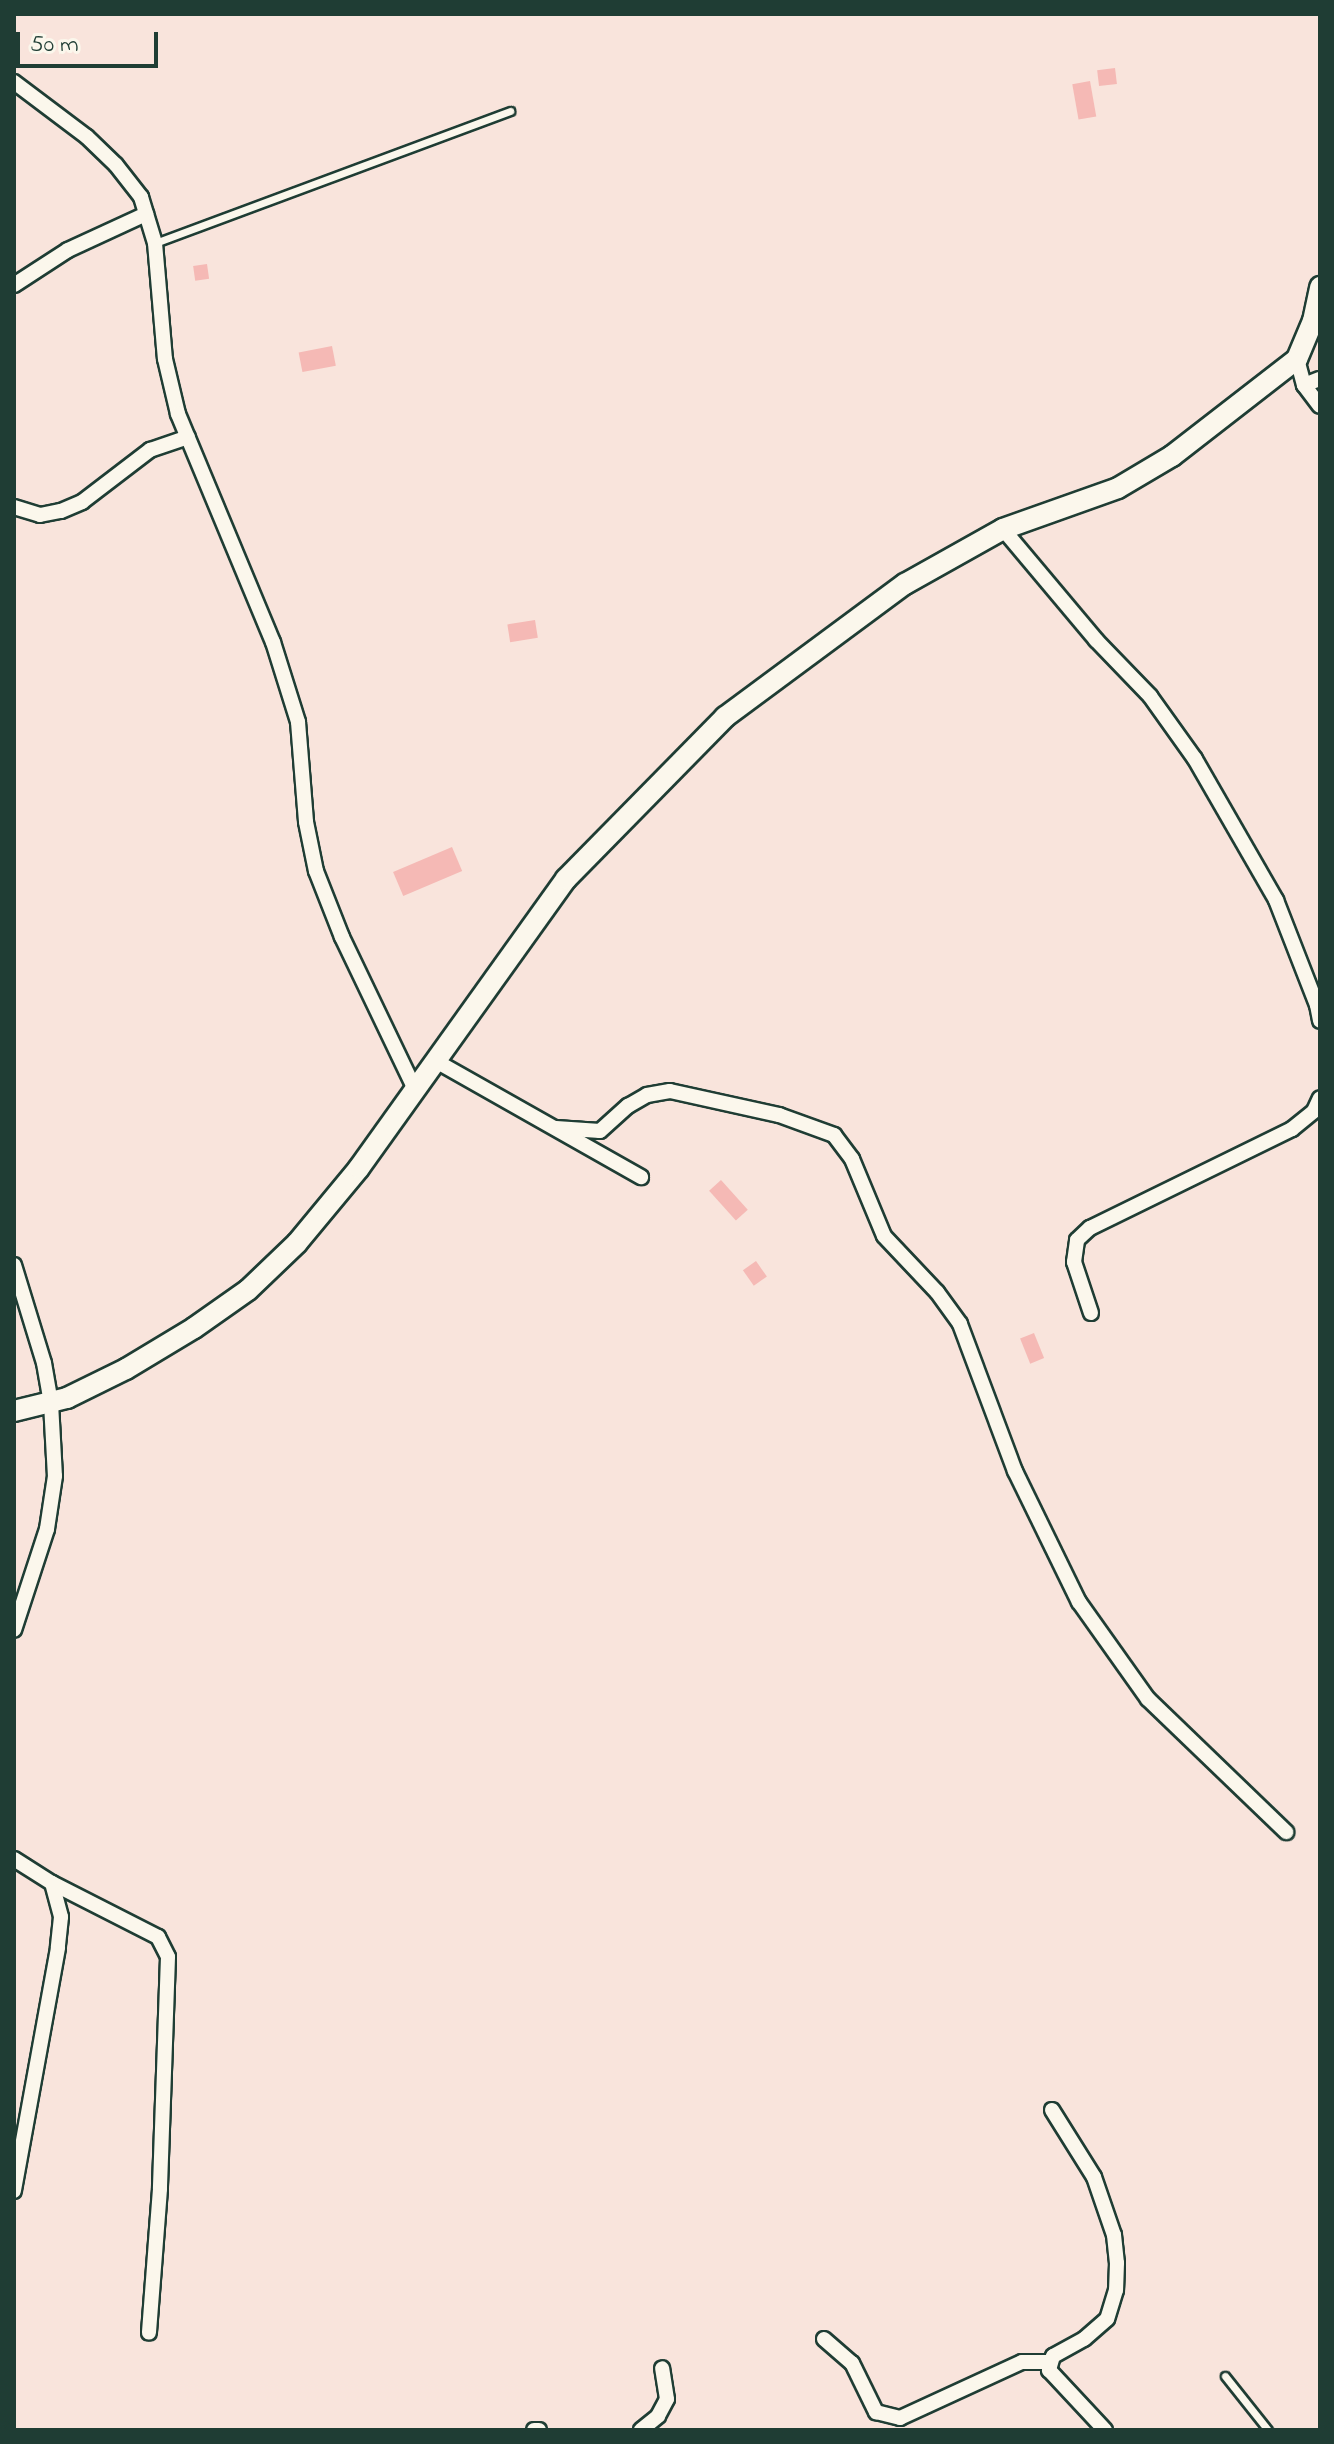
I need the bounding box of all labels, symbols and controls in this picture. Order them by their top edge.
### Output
scale bar [20,16,162,66]
text: 50 m [30,28,79,63]

